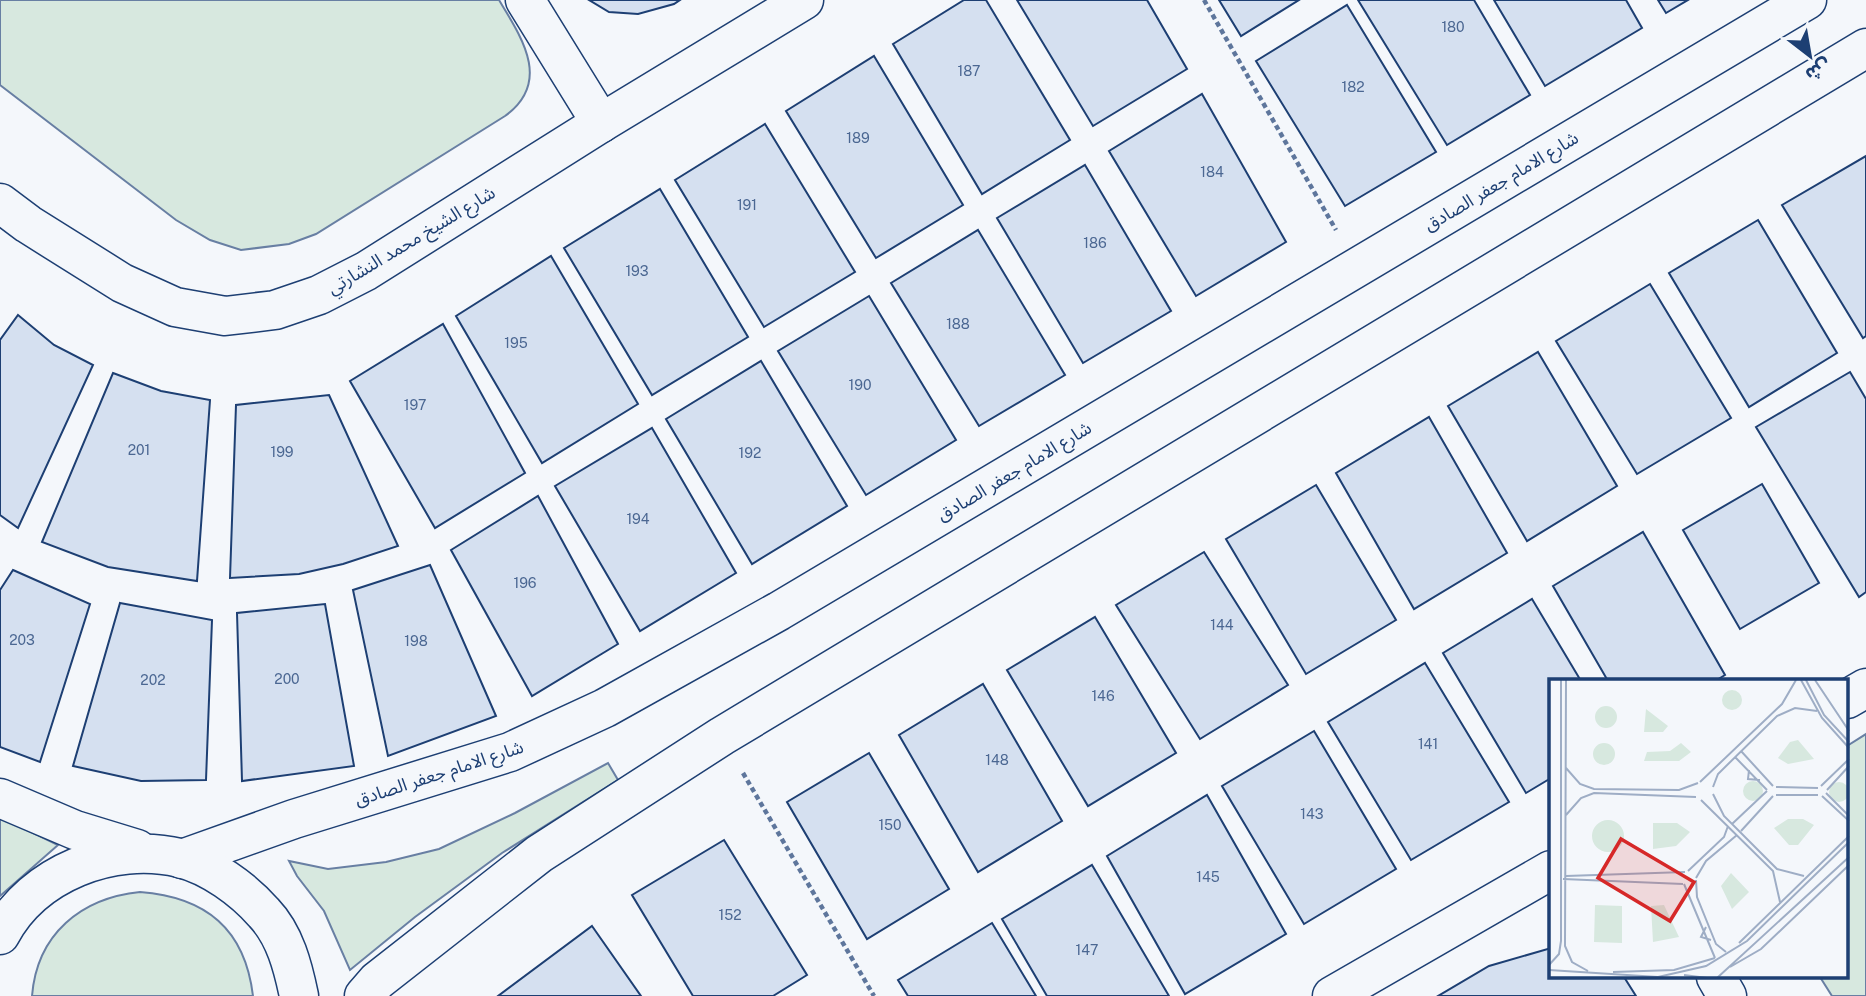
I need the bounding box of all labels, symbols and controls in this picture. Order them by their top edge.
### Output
house number: 180 [1441,19,1465,35]
north arrow [1775,21,1845,91]
text: ش [1802,54,1836,87]
house number: 187 [958,63,980,79]
house number: 182 [1341,79,1365,95]
street label: شارع الامام جعفر الصادق [1420,127,1584,239]
house number: 189 [846,130,870,146]
house number: 184 [1200,164,1224,180]
street label: شارع الشيخ محمد النشارتي [323,182,501,302]
house number: 191 [737,197,757,213]
house number: 186 [1083,235,1107,251]
house number: 193 [625,263,649,279]
house number: 188 [946,316,970,332]
house number: 195 [504,335,528,351]
house number: 190 [849,377,871,393]
house number: 197 [404,397,426,413]
street label: شارع الامام جعفر الصادق [933,417,1097,529]
house number: 201 [128,442,150,458]
house number: 199 [270,444,294,460]
house number: 192 [739,445,761,461]
house number: 194 [626,511,650,527]
house number: 196 [513,575,537,591]
house number: 144 [1210,617,1234,633]
house number: 203 [9,632,35,648]
house number: 198 [404,633,428,649]
house number: 200 [274,671,300,687]
house number: 202 [140,672,166,688]
inset map [1549,679,1848,978]
house number: 146 [1091,688,1115,704]
street label: شارع الامام جعفر الصادق [352,736,527,814]
house number: 141 [1418,736,1438,752]
house number: 148 [985,752,1009,768]
house number: 143 [1300,806,1324,822]
house number: 150 [878,817,902,833]
house number: 145 [1196,869,1220,885]
house number: 152 [718,907,742,923]
house number: 147 [1076,942,1098,958]

